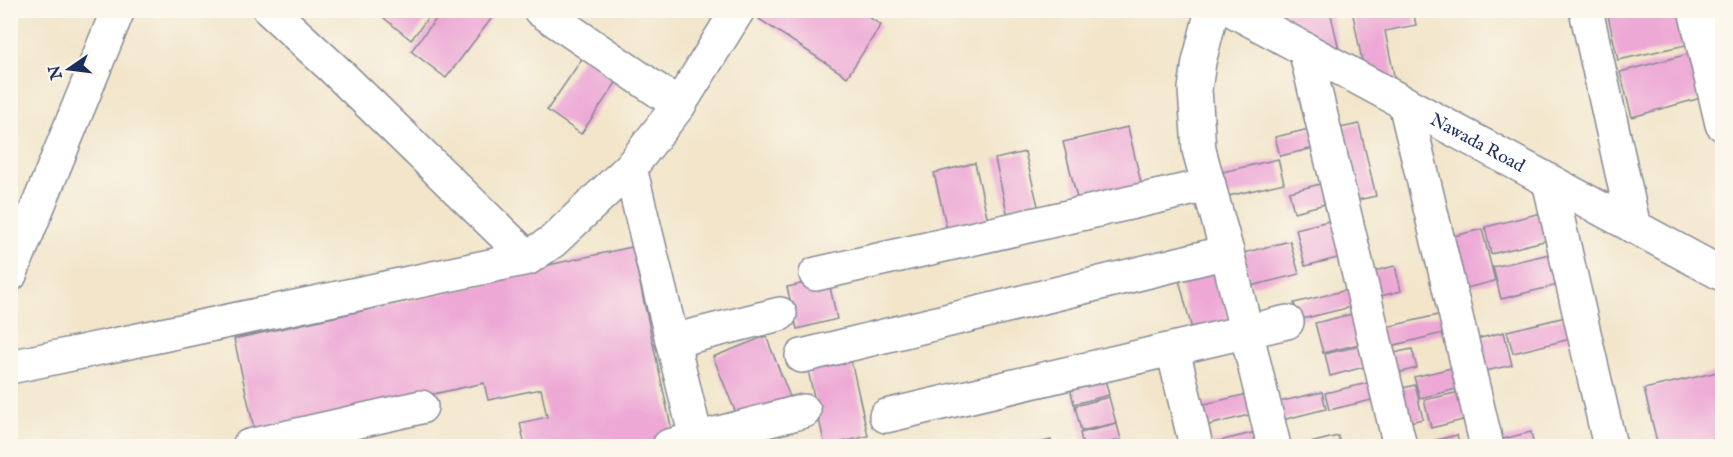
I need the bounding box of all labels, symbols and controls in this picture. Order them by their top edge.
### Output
north arrow [39,39,99,99]
text: N [45,63,68,82]
street label: Nawada Road [1426,109,1529,179]

